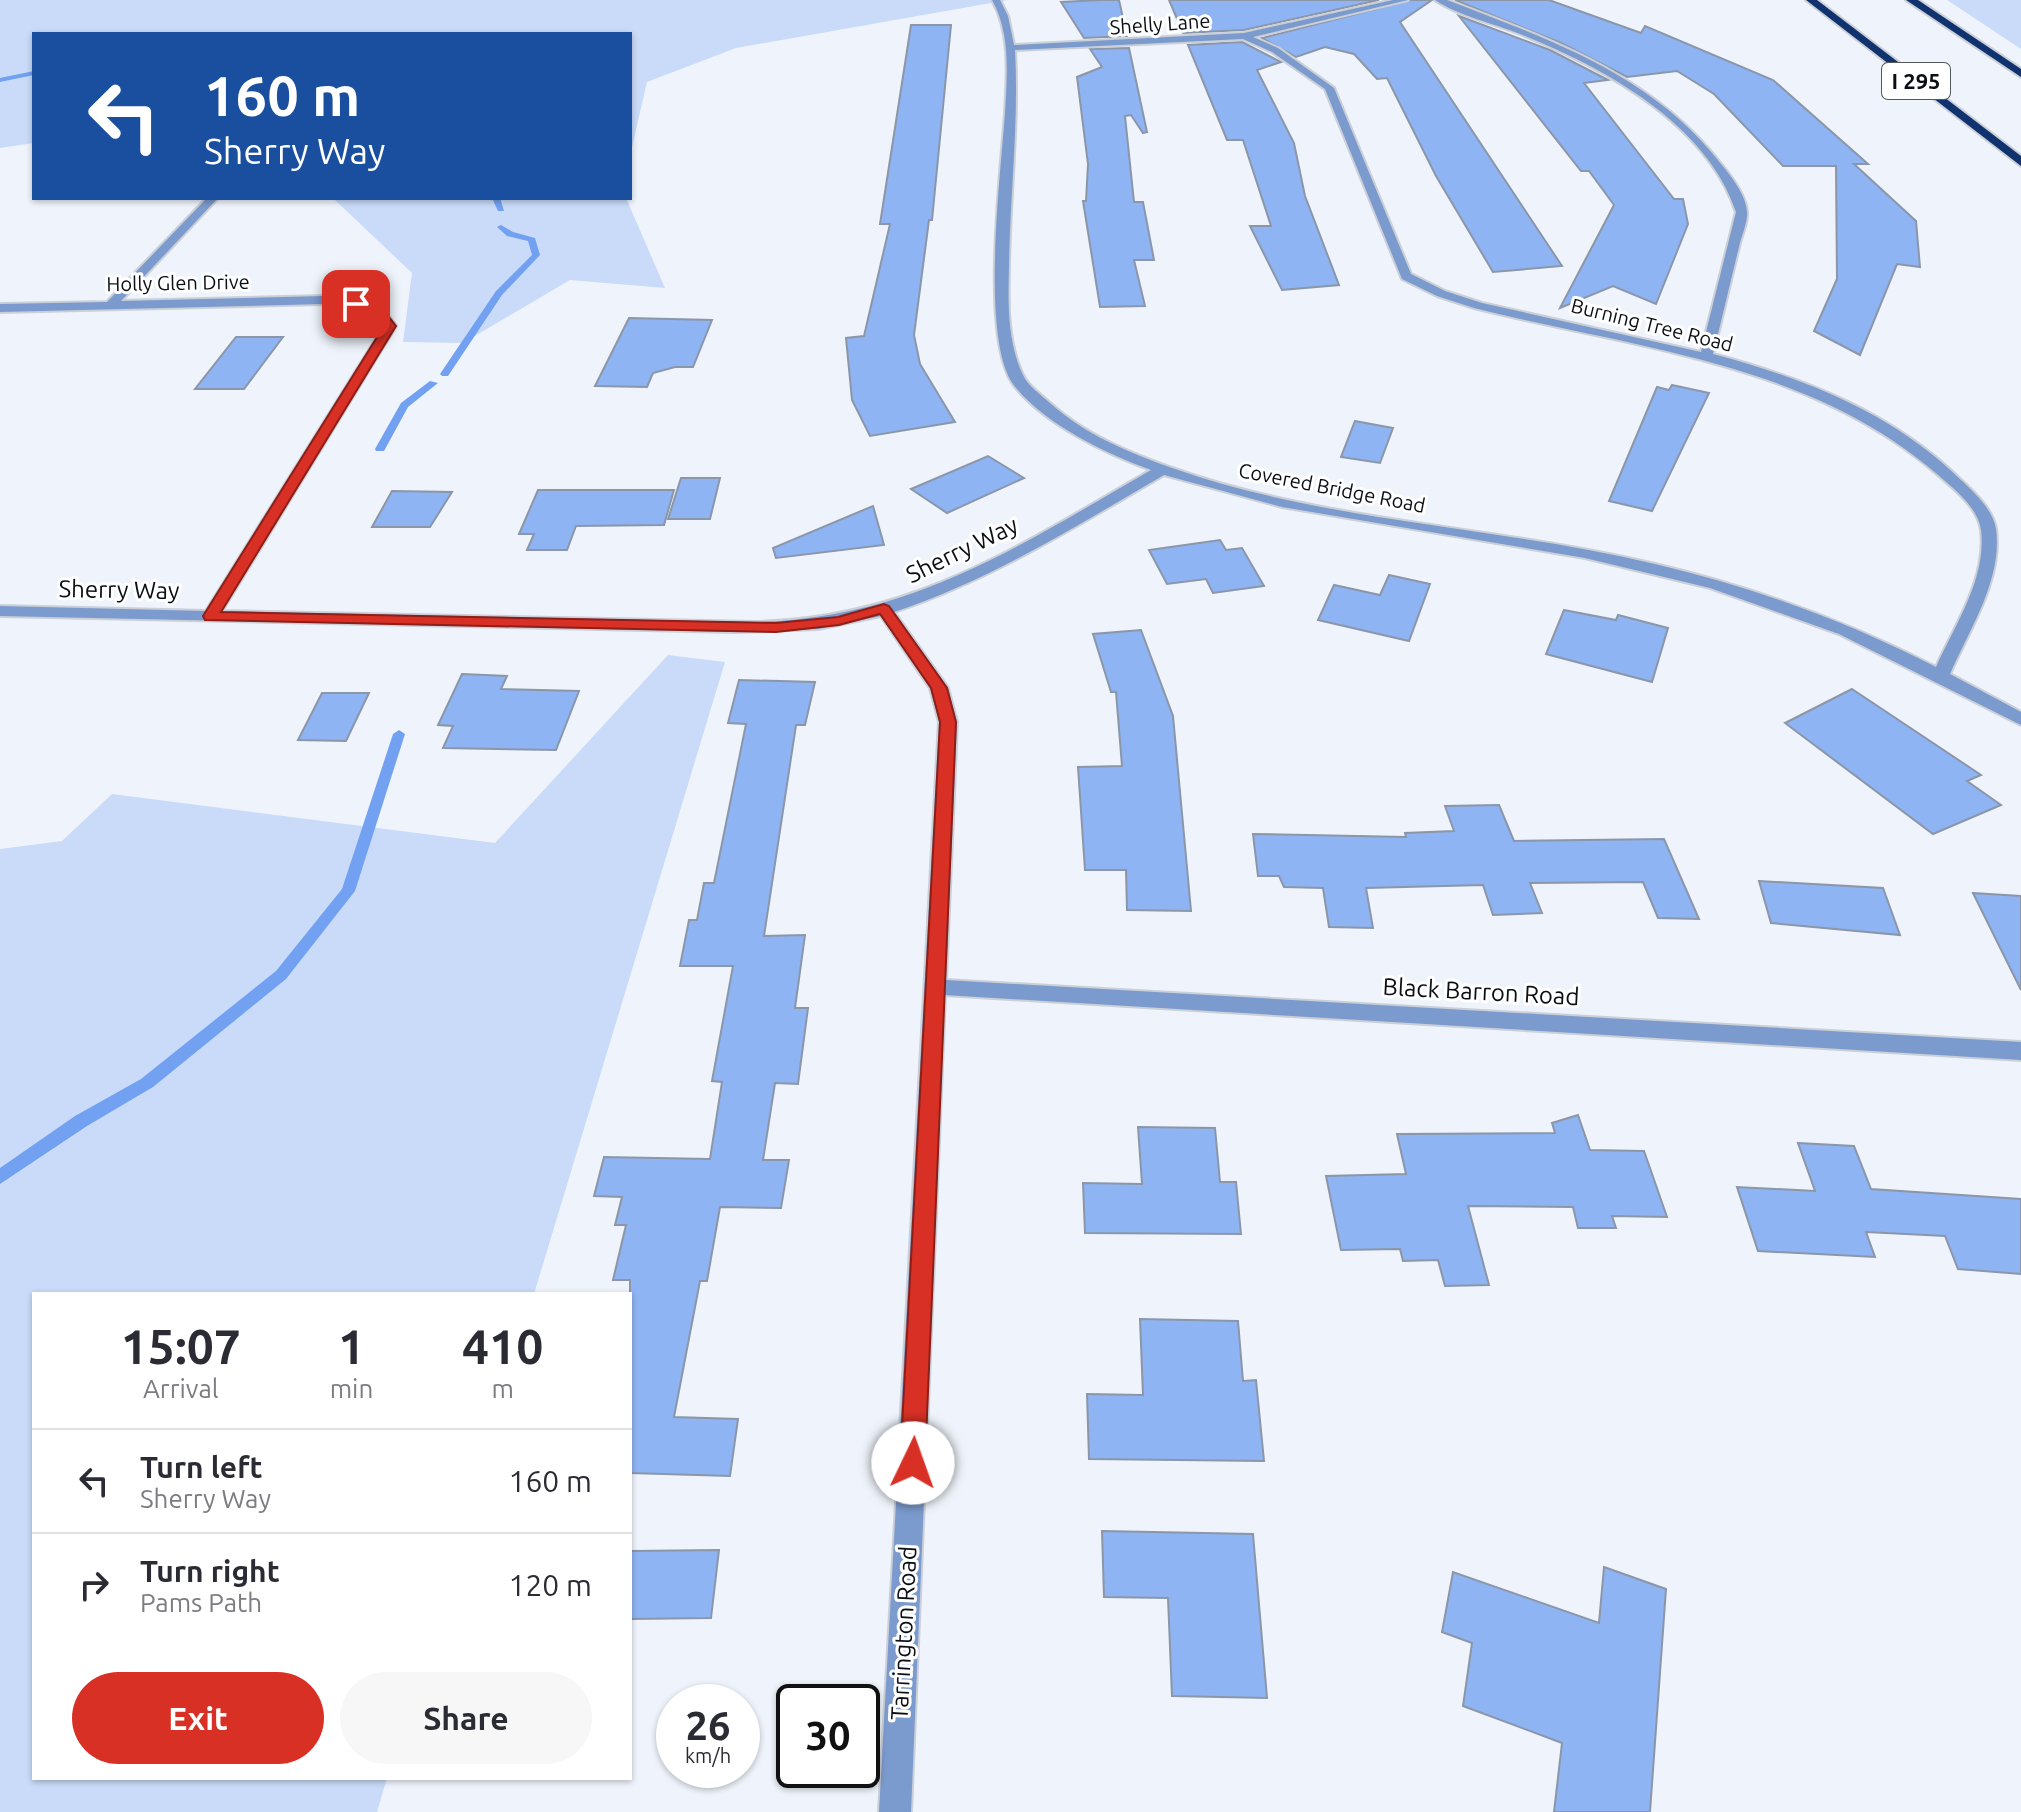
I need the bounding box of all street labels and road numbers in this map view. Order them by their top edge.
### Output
street label: Shelly Lane [1109,9,1211,38]
road number: I 295 [1882,63,1950,99]
street label: Holly Glen Drive [106,270,250,295]
street label: Burning Tree Road [1569,293,1736,356]
street label: Covered Bridge Road [1237,458,1427,517]
street label: Sherry Way [902,511,1022,588]
street label: Sherry Way [58,575,180,604]
street label: Black Barron Road [1382,973,1580,1010]
street label: Tarrington Road [885,1545,922,1721]

